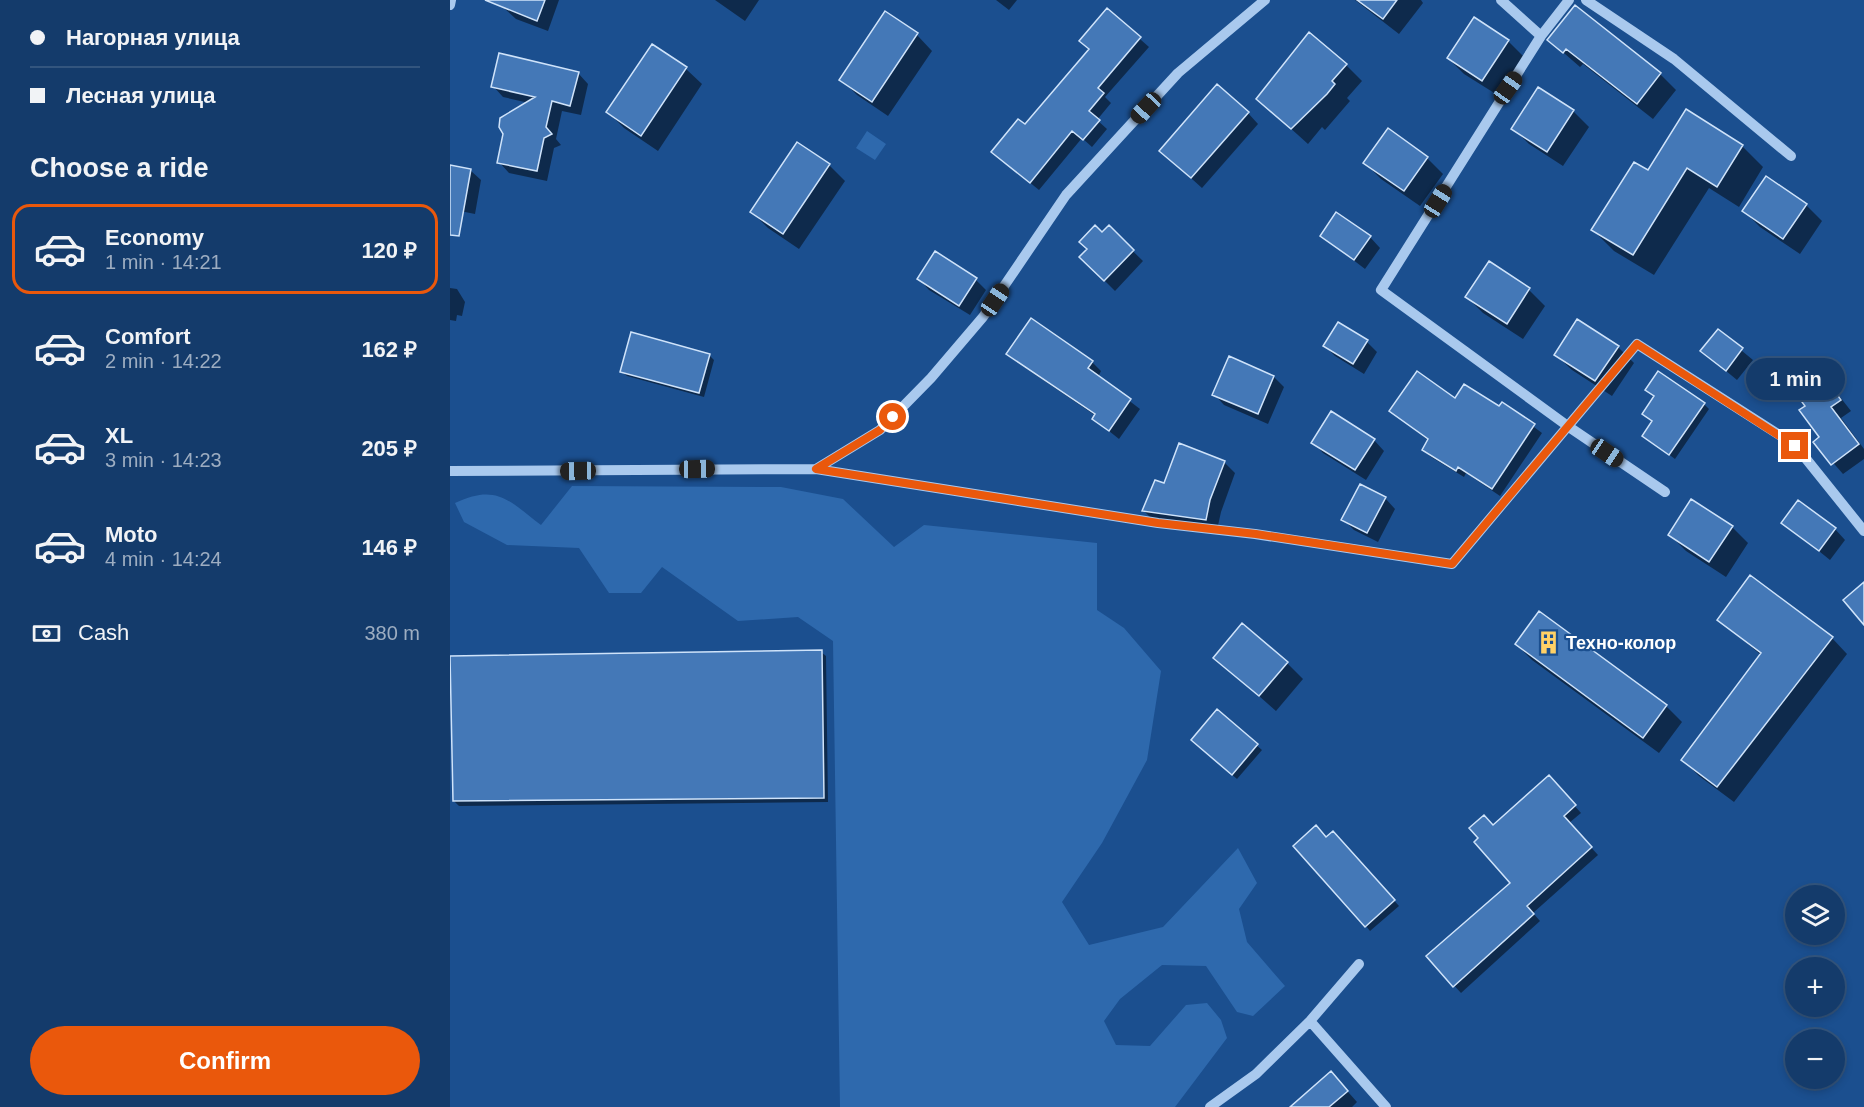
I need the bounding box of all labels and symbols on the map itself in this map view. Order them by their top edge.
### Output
car [1490,68,1526,108]
car [1127,89,1165,127]
car [1421,181,1455,221]
car [977,280,1013,320]
callout: 1 min [1746,359,1844,401]
route start [879,403,906,430]
route end [1781,432,1808,459]
car [1587,435,1627,471]
car [679,460,715,478]
car [560,462,596,480]
building icon: Техно-колор [1535,630,1561,656]
place label: Техно-колор [1566,633,1676,653]

